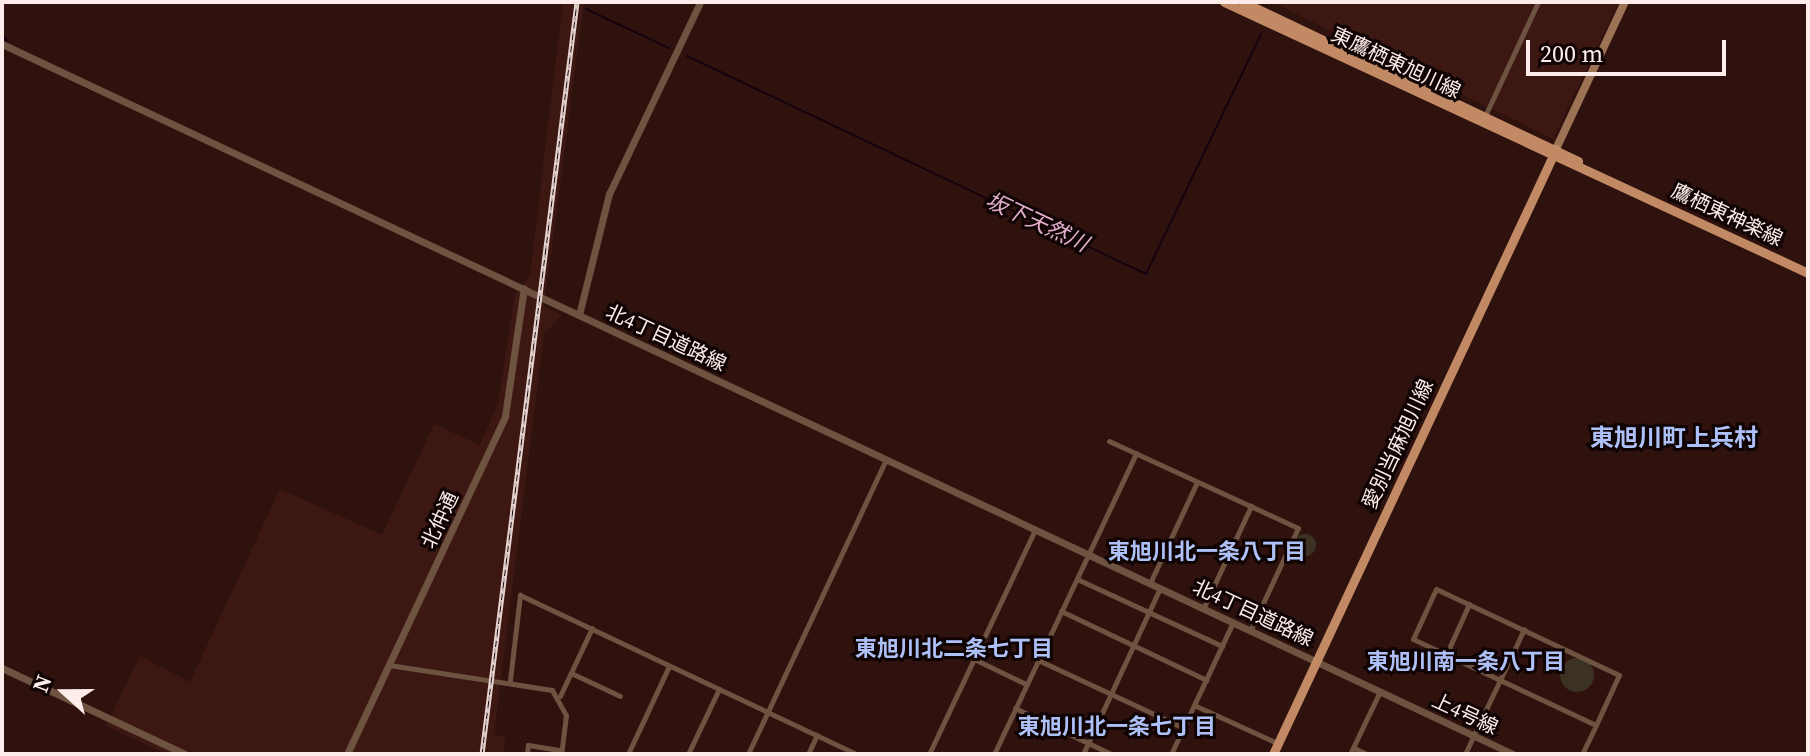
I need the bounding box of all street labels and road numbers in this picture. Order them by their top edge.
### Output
street label: 東鷹栖東旭川線 [1327,23,1465,103]
street label: 鷹栖東神楽線 [1668,179,1786,251]
street label: 北4丁目道路線 [602,300,730,376]
street label: 愛別当麻旭川線 [1358,375,1438,513]
street label: 北仲通 [416,488,464,552]
street label: 北4丁目道路線 [1189,575,1317,651]
street label: 上4号線 [1428,688,1502,740]

